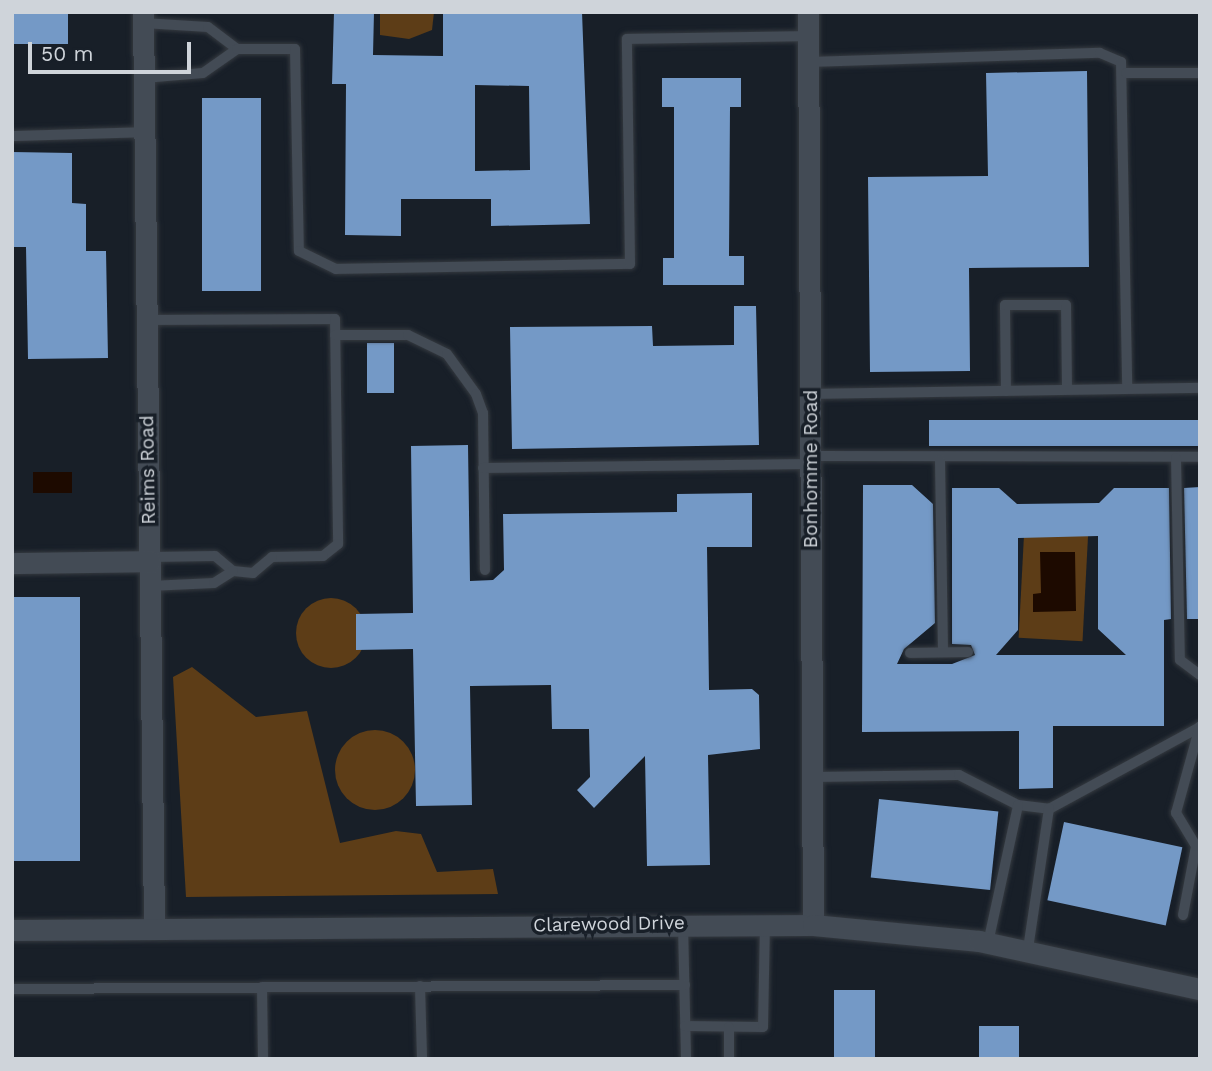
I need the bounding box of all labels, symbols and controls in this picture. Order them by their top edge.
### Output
scale bar [32,28,194,72]
text: 50 m [41,41,93,66]
street label: Bonhomme Road [800,390,822,548]
street label: Reims Road [136,415,160,525]
street label: Clarewood Drive [533,911,685,937]

